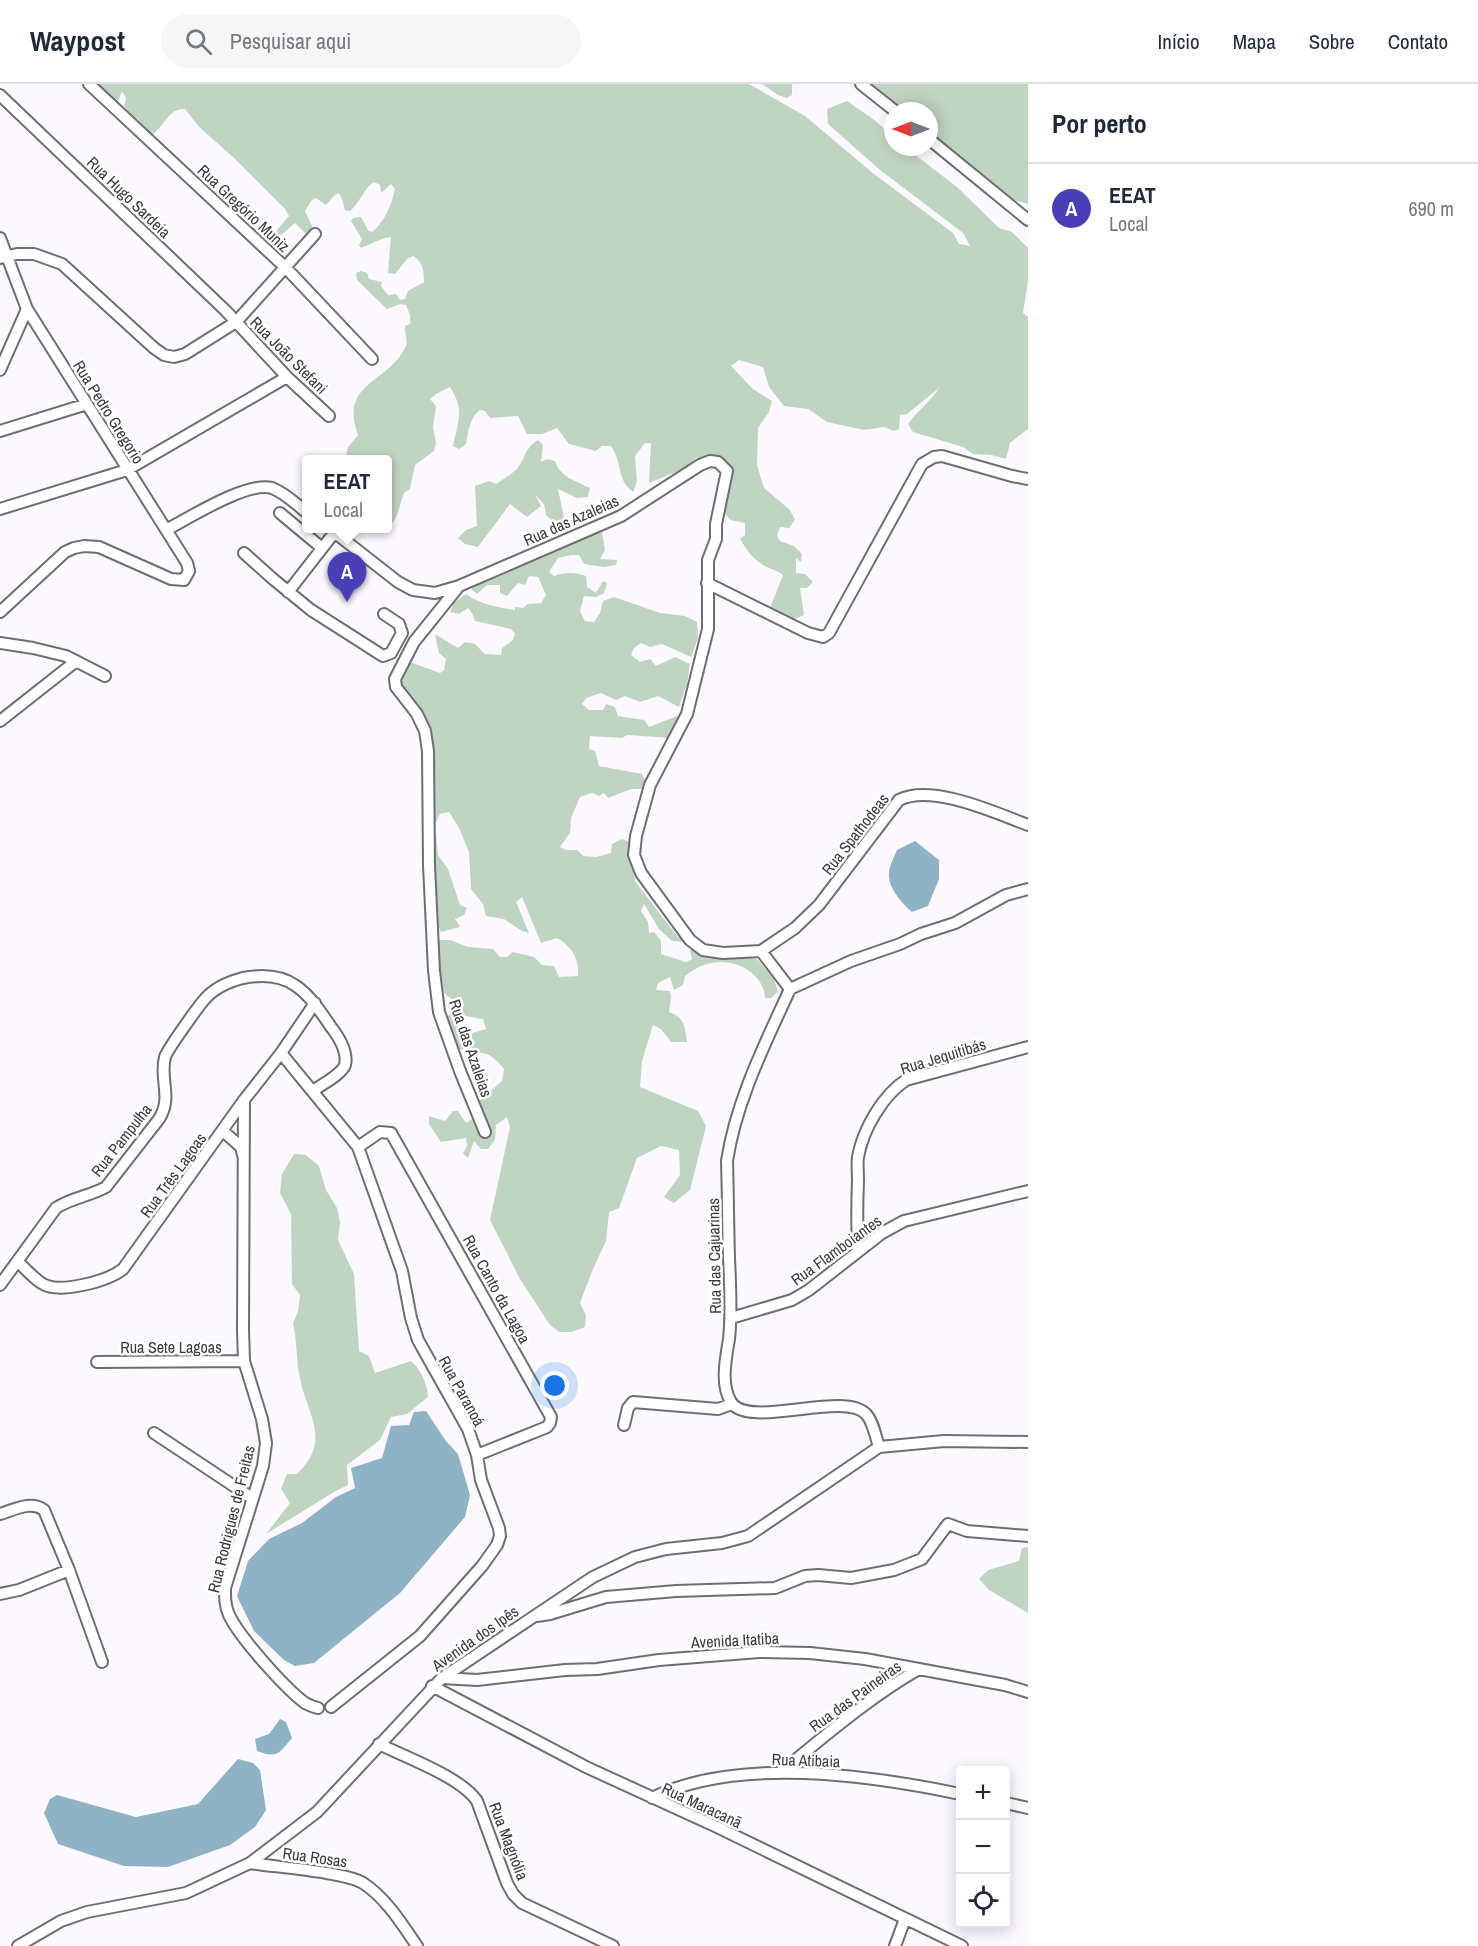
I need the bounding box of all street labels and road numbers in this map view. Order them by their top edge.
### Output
street label: Rua Hugo Sardeia [82,151,176,243]
street label: Rua Gregório Muniz [193,159,295,257]
street label: Rua João Stefani [245,311,333,399]
street label: Rua Pedro Gregorio [68,356,150,468]
street label: Rua das Azaleias [520,489,622,551]
street label: Rua Spathodeas [816,789,894,879]
street label: Rua das Azaleias [444,996,498,1100]
street label: Rua Jequitibás [898,1033,988,1079]
street label: Rua Pampulha [86,1098,157,1181]
street label: Rua Três Lagoas [135,1128,211,1222]
street label: Rua das Cajuarinas [702,1198,726,1314]
street label: Rua Flamboiantes [786,1210,886,1290]
street label: Rua Canto da Lagoa [458,1231,536,1348]
street label: Rua Sete Lagoas [120,1336,222,1358]
street label: Rua Paranoá [434,1352,491,1431]
street label: Rua Rodrigues de Freitas [202,1443,260,1595]
street label: Avenida dos Ipês [426,1600,523,1677]
street label: Avenida Itatiba [689,1627,780,1653]
street label: Rua das Paineiras [805,1655,905,1737]
street label: Rua Atibaia [771,1748,841,1772]
street label: Rua Maracanã [658,1777,746,1833]
street label: Rua Magnólia [484,1799,534,1884]
street label: Rua Rosas [281,1842,349,1872]

